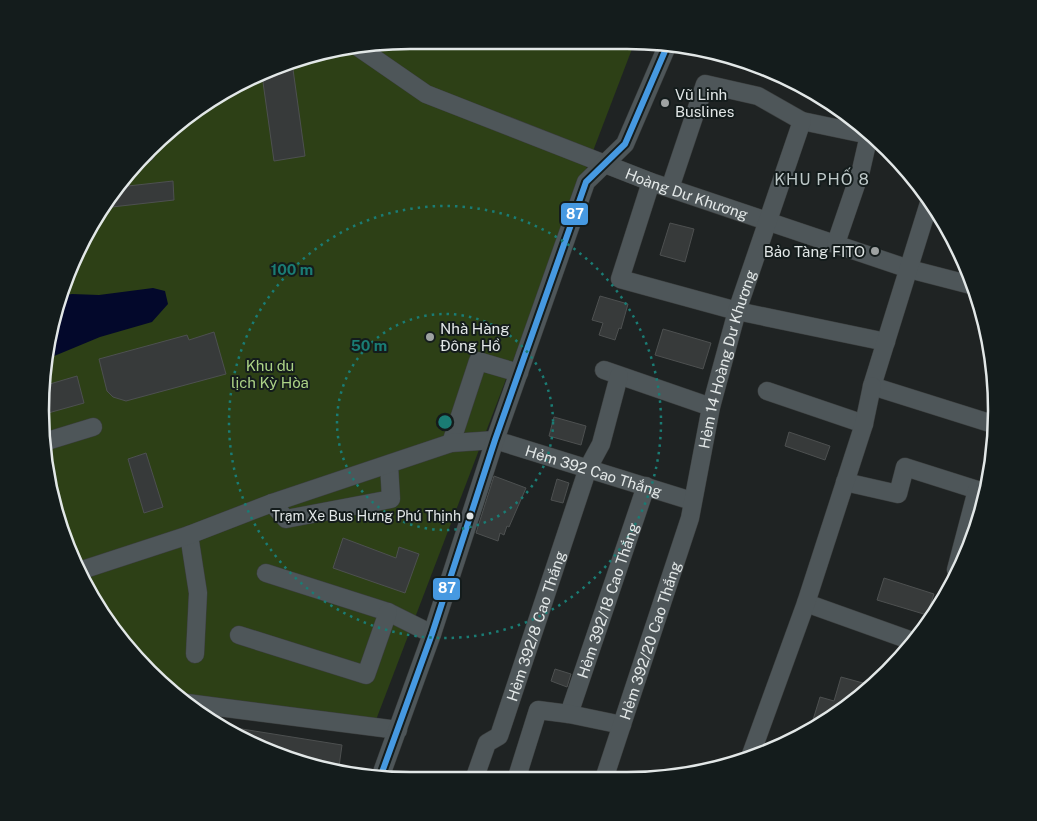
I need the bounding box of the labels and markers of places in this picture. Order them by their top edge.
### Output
place label: Vũ Linh Buslines [675,86,734,120]
marker: Vũ Linh Buslines [659,97,671,109]
place label: Bảo Tàng FITO [764,243,865,260]
marker: Bảo Tàng FITO [869,245,881,257]
place label: Nhà Hàng Đông Hồ [440,320,510,354]
marker: Nhà Hàng Đông Hồ [424,331,436,343]
centre of rings [436,413,454,431]
place label: Trạm Xe Bus Hưng Phú Thịnh [272,508,461,524]
marker: Trạm Xe Bus Hưng Phú Thịnh [465,511,475,521]

